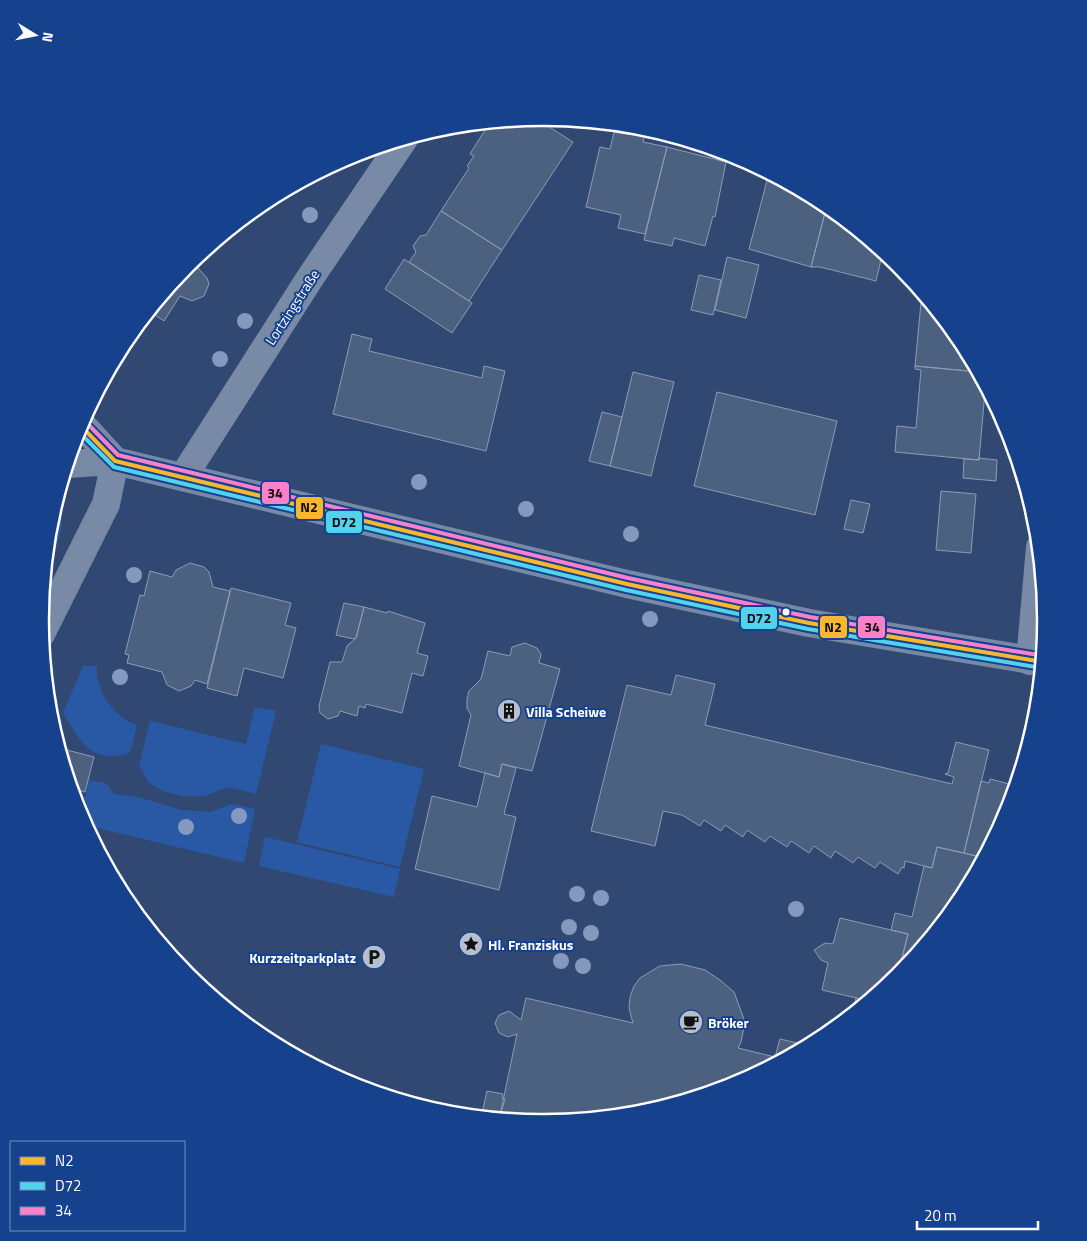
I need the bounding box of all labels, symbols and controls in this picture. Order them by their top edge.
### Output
north arrow [10,10,60,60]
text: N [37,31,59,44]
street label: Lortzingstraße [260,265,324,349]
line badge: 34 [261,481,290,505]
text: 34 [267,482,283,503]
line badge: N2 [295,496,324,520]
text: N2 [300,496,318,517]
line badge: D72 [325,510,363,534]
text: D72 [332,511,356,532]
line badge: D72 [740,606,778,630]
text: D72 [747,607,771,628]
unlabelled marker [781,607,791,617]
line badge: N2 [819,615,848,639]
line badge: 34 [857,615,886,639]
text: N2 [824,616,842,637]
text: 34 [864,616,880,637]
building icon: Villa Scheiwe [496,698,522,724]
place label: Villa Scheiwe [526,701,606,722]
place icon: Hl. Franziskus [458,931,484,957]
place label: Hl. Franziskus [488,934,574,955]
parking icon: Kurzzeitparkplatz [361,944,387,970]
place label: Kurzzeitparkplatz [249,947,356,968]
cafe icon: Bröker [678,1009,704,1035]
place label: Bröker [708,1012,749,1033]
legend [10,1141,185,1231]
text: N2 [55,1149,74,1172]
text: D72 [55,1174,81,1197]
scale bar [917,1198,1038,1230]
text: 34 [55,1199,72,1222]
text: 20 m [924,1204,957,1227]

